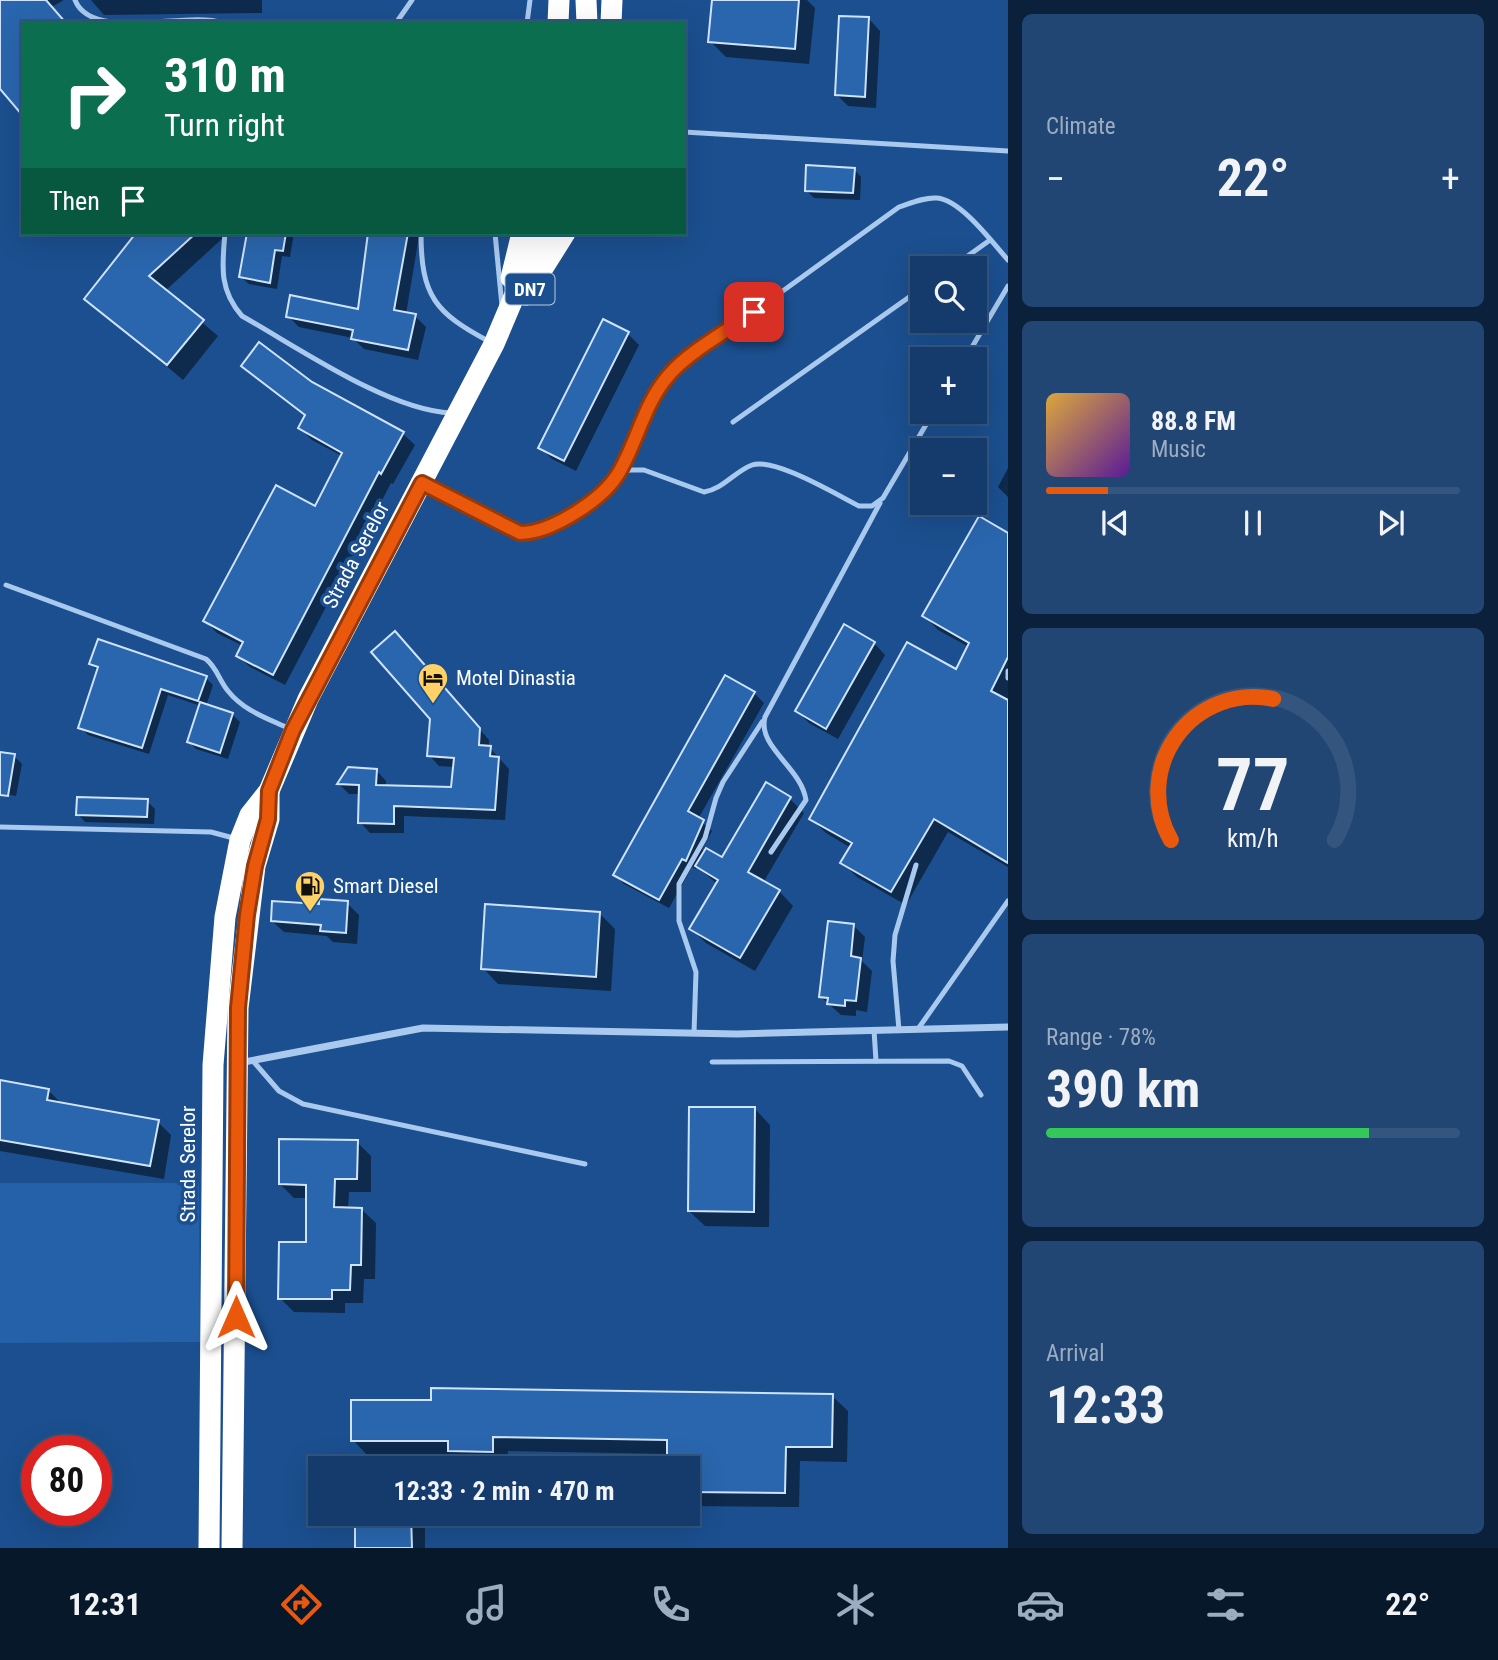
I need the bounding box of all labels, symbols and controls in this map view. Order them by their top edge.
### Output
text: 310 m [164,47,286,104]
icon: right [49,49,140,140]
text: Turn right [164,106,285,144]
text: Climate [1046,113,1116,140]
text: 22° [1217,148,1289,209]
text: − [1046,157,1065,201]
text: + [1441,157,1460,201]
icon: arrive [114,182,152,220]
text: Then [49,186,100,216]
map controls [910,256,987,515]
button: search [910,256,987,333]
road number: DN7 [505,274,554,304]
pin [724,282,784,342]
icon: arrive [735,293,773,331]
button: + [910,347,987,424]
text: 88.8 FM [1151,406,1236,436]
text: Music [1151,436,1206,463]
button: − [910,438,987,515]
street label: Strada Serelor [318,498,394,612]
icon: previous [1096,504,1134,542]
icon: pause [1234,504,1272,542]
icon: next [1372,504,1410,542]
hotel icon: Motel Dinastia [416,661,450,705]
place label: Motel Dinastia [456,666,576,690]
text: 77 [1216,742,1290,828]
text: km/h [1227,824,1279,853]
fuel station icon: Smart Diesel [293,869,327,913]
place label: Smart Diesel [333,874,439,898]
text: Range · 78% [1046,1024,1156,1051]
text: 390 km [1046,1059,1200,1120]
street label: Strada Serelor [176,1106,200,1223]
position arrow [199,1280,273,1354]
text: Arrival [1046,1340,1105,1367]
text: 12:33 [1046,1375,1165,1436]
speed limit sign: 80 [21,1435,112,1526]
text: 12:33 · 2 min · 470 m [394,1476,614,1506]
icon: directions [277,1580,326,1629]
icon: music [462,1580,511,1629]
icon: phone [646,1580,695,1629]
icon: climate [831,1580,880,1629]
icon: car [1016,1580,1065,1629]
icon: filters [1201,1580,1250,1629]
text: 12:31 [68,1585,141,1623]
text: 22° [1385,1585,1430,1623]

